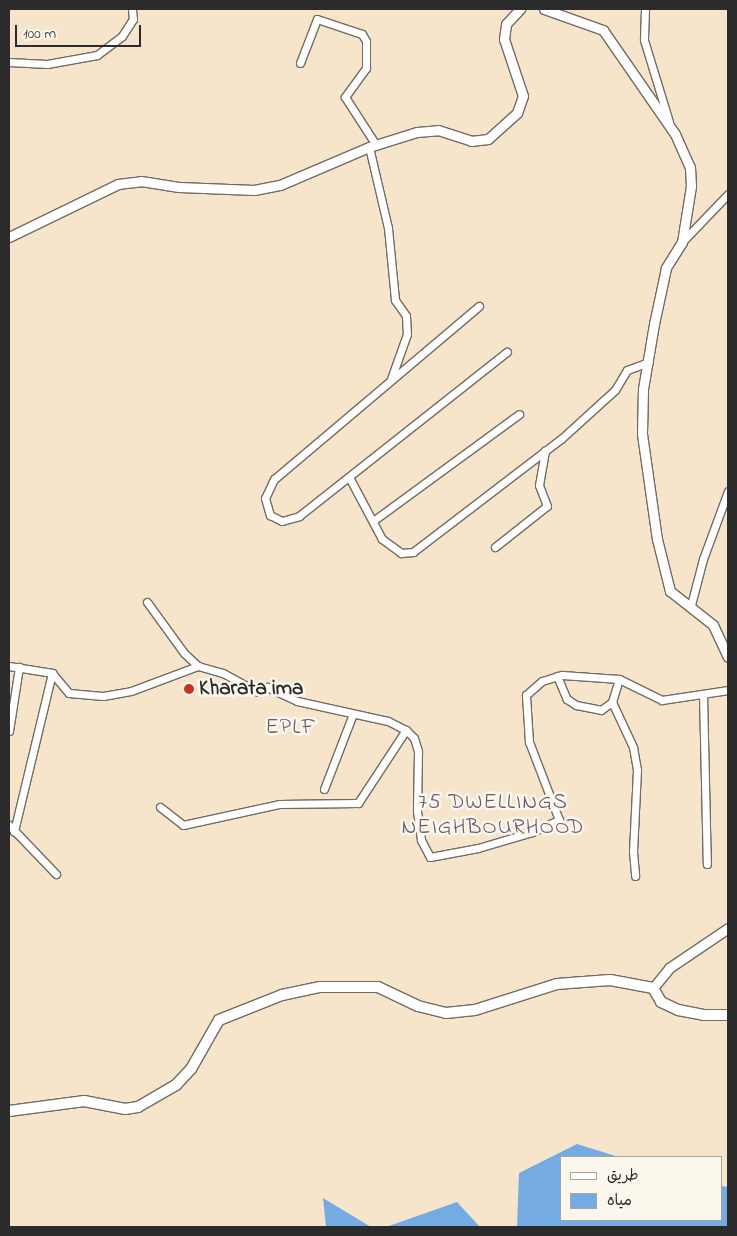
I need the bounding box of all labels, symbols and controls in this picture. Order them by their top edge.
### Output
scale bar [18,15,144,47]
text: 100 m [23,23,56,45]
place label: Kharata ima [199,676,303,702]
marker: Kharata ima [183,683,195,695]
district label: EPLF [265,716,317,742]
district label: 75 DWELLINGS NEIGHBOURHOOD [400,790,586,841]
legend [560,1156,722,1221]
text: طريق [607,1165,639,1187]
text: مياه [607,1190,632,1212]

